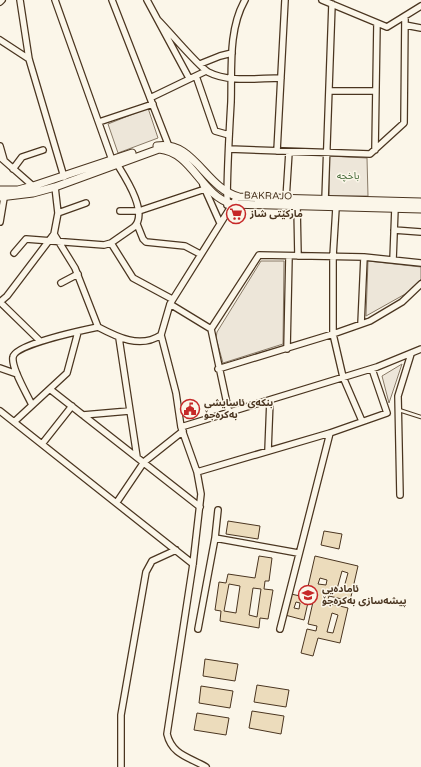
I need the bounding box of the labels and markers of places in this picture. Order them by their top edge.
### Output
supermarket icon: مارکێتی شاز [225,203,247,225]
place label: مارکێتی شاز [249,208,303,220]
place label: بنکەی ئاسایشی بەکرەجۆ [204,397,273,421]
public building icon: بنکەی ئاسایشی بەکرەجۆ [179,398,201,420]
place label: ئامادەیی پیشەسازی بەکرەجۆ [322,583,407,608]
school or university icon: ئامادەیی پیشەسازی بەکرەجۆ [297,584,319,606]

